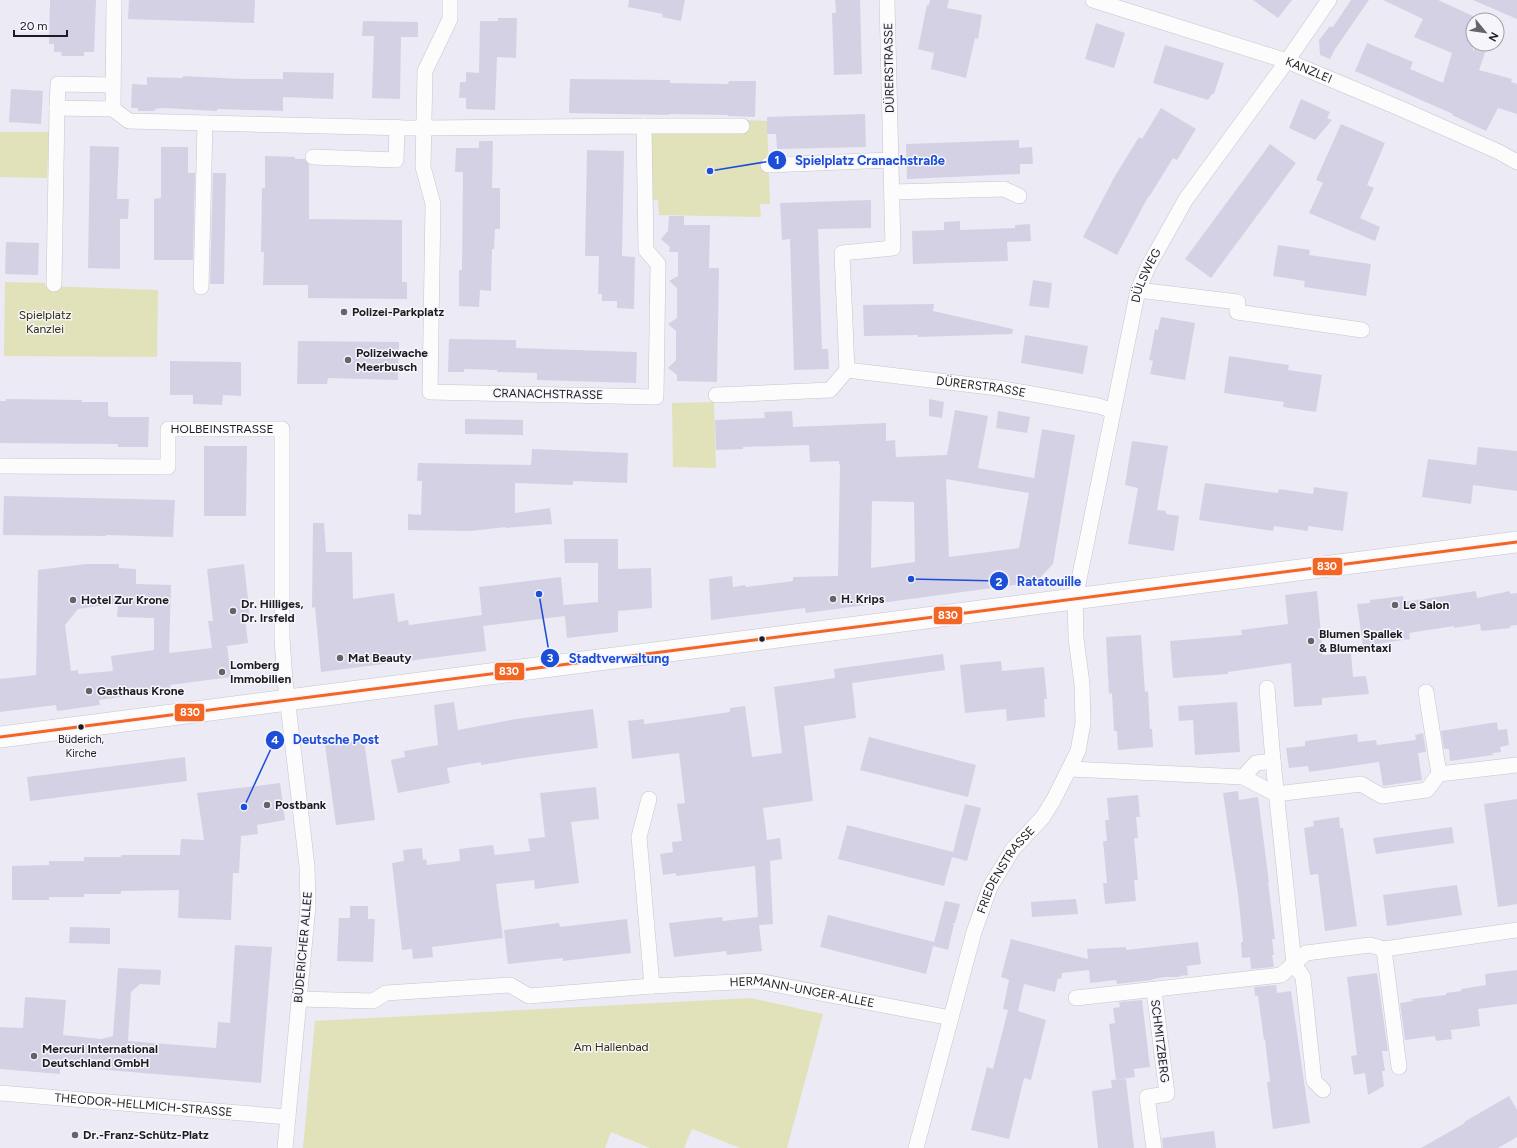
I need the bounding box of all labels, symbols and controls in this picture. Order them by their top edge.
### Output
scale bar [14,12,67,38]
north arrow [1465,12,1505,52]
text: 20 m [20,19,48,33]
street label: DÜRERSTRASSE [881,23,897,113]
text: N [1486,30,1501,43]
street label: KANZLEI [1283,54,1334,86]
callout: Spielplatz Cranachstraße [767,148,953,173]
text: 1 [774,153,780,167]
text: Spielplatz Cranachstraße [795,153,945,168]
street label: DÜLSWEG [1129,246,1164,304]
place label: Polizei-Parkplatz [352,305,444,319]
marker: Polizei-Parkplatz [339,307,349,317]
park label: Spielplatz Kanzlei [19,308,71,336]
place label: Polizeiwache Meerbusch [356,346,428,374]
marker: Polizeiwache Meerbusch [343,355,353,365]
street label: DÜRERSTRASSE [935,374,1027,400]
street label: CRANACHSTRASSE [493,386,603,402]
street label: HOLBEINSTRASSE [170,422,274,436]
line badge: 830 [1312,557,1343,576]
text: 830 [1317,560,1337,573]
callout: Ratatouille [989,569,1089,594]
text: Ratatouille [1017,574,1081,589]
text: 2 [996,575,1003,589]
place label: H. Krips [841,592,885,606]
place label: Hotel Zur Krone [81,593,169,607]
marker: H. Krips [828,594,838,604]
marker: Hotel Zur Krone [68,595,78,605]
place label: Dr. Hilliges, Dr. Irsfeld [241,597,304,625]
place label: Le Salon [1403,598,1450,612]
marker: Le Salon [1390,600,1400,610]
marker: Dr. Hilliges, Dr. Irsfeld [228,606,238,616]
line badge: 830 [933,606,963,625]
text: 830 [938,609,958,622]
place label: Blumen Spallek & Blumentaxi [1319,627,1403,655]
unlabelled marker [757,634,767,644]
marker: Blumen Spallek & Blumentaxi [1306,636,1316,646]
callout: Stadtverwaltung [540,646,677,671]
place label: Mat Beauty [348,651,411,665]
text: 3 [547,651,554,665]
text: Stadtverwaltung [569,651,669,666]
marker: Mat Beauty [335,653,345,663]
place label: Lomberg Immobilien [230,658,291,686]
line badge: 830 [494,662,525,681]
text: 830 [499,665,519,678]
marker: Lomberg Immobilien [217,667,227,677]
place label: Gasthaus Krone [97,684,184,698]
marker: Gasthaus Krone [84,686,94,696]
line badge: 830 [174,703,205,722]
text: 830 [180,706,200,719]
marker: Büderich, Kirche [76,722,86,732]
callout: Deutsche Post [265,727,387,752]
text: Deutsche Post [293,732,379,747]
place label: Büderich, Kirche [58,733,105,760]
text: 4 [271,733,279,747]
place label: Postbank [275,798,327,812]
marker: Postbank [262,800,272,810]
street label: FRIEDENSTRASSE [974,823,1038,915]
street label: BÜDERICHER ALLEE [291,891,315,1003]
street label: HERMANN-UNGER-ALLEE [729,973,876,1010]
street label: SCHMITZBERG [1148,999,1172,1083]
park label: Am Hallenbad [573,1040,649,1054]
place label: Mercuri International Deutschland GmbH [42,1042,158,1070]
marker: Mercuri International Deutschland GmbH [29,1051,39,1061]
street label: THEODOR-HELLMICH-STRASSE [54,1091,233,1119]
place label: Dr.-Franz-Schütz-Platz [83,1128,209,1142]
marker: Dr.-Franz-Schütz-Platz [70,1130,80,1140]

